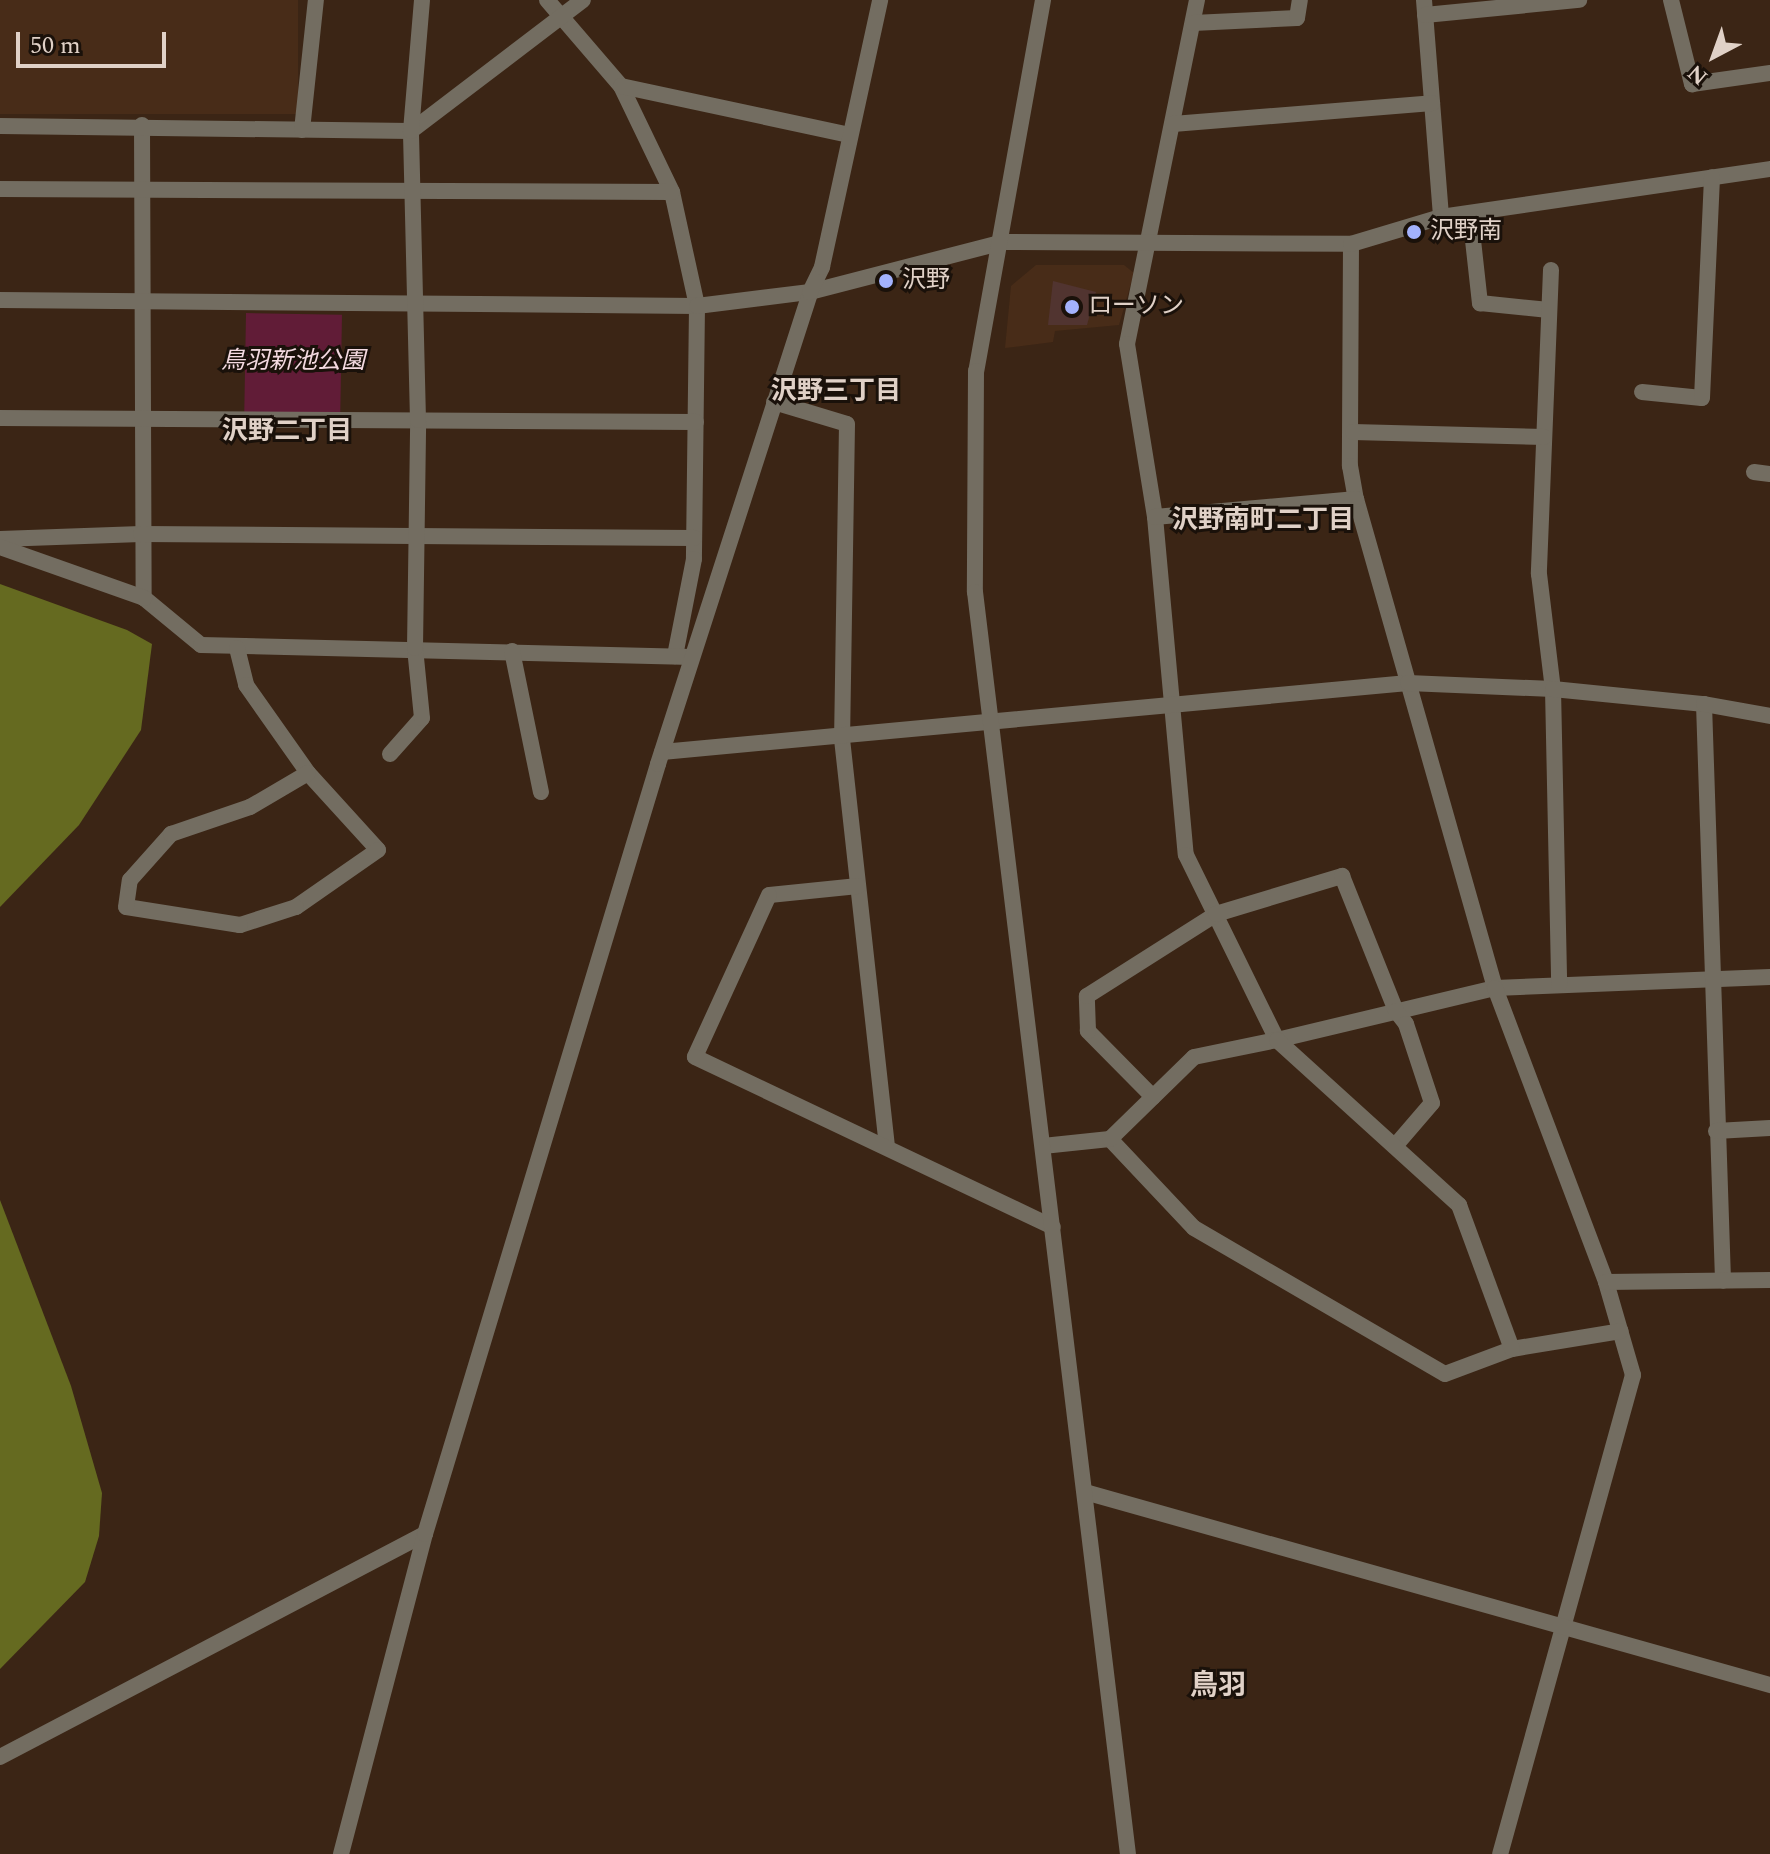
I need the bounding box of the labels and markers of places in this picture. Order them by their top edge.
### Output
place label: 沢野南 [1430,218,1502,246]
marker: 沢野南 [1405,223,1423,241]
place label: 沢野 [902,267,950,295]
marker: 沢野 [877,272,895,290]
place label: ローソン [1088,293,1184,321]
marker: ローソン [1063,298,1081,316]

